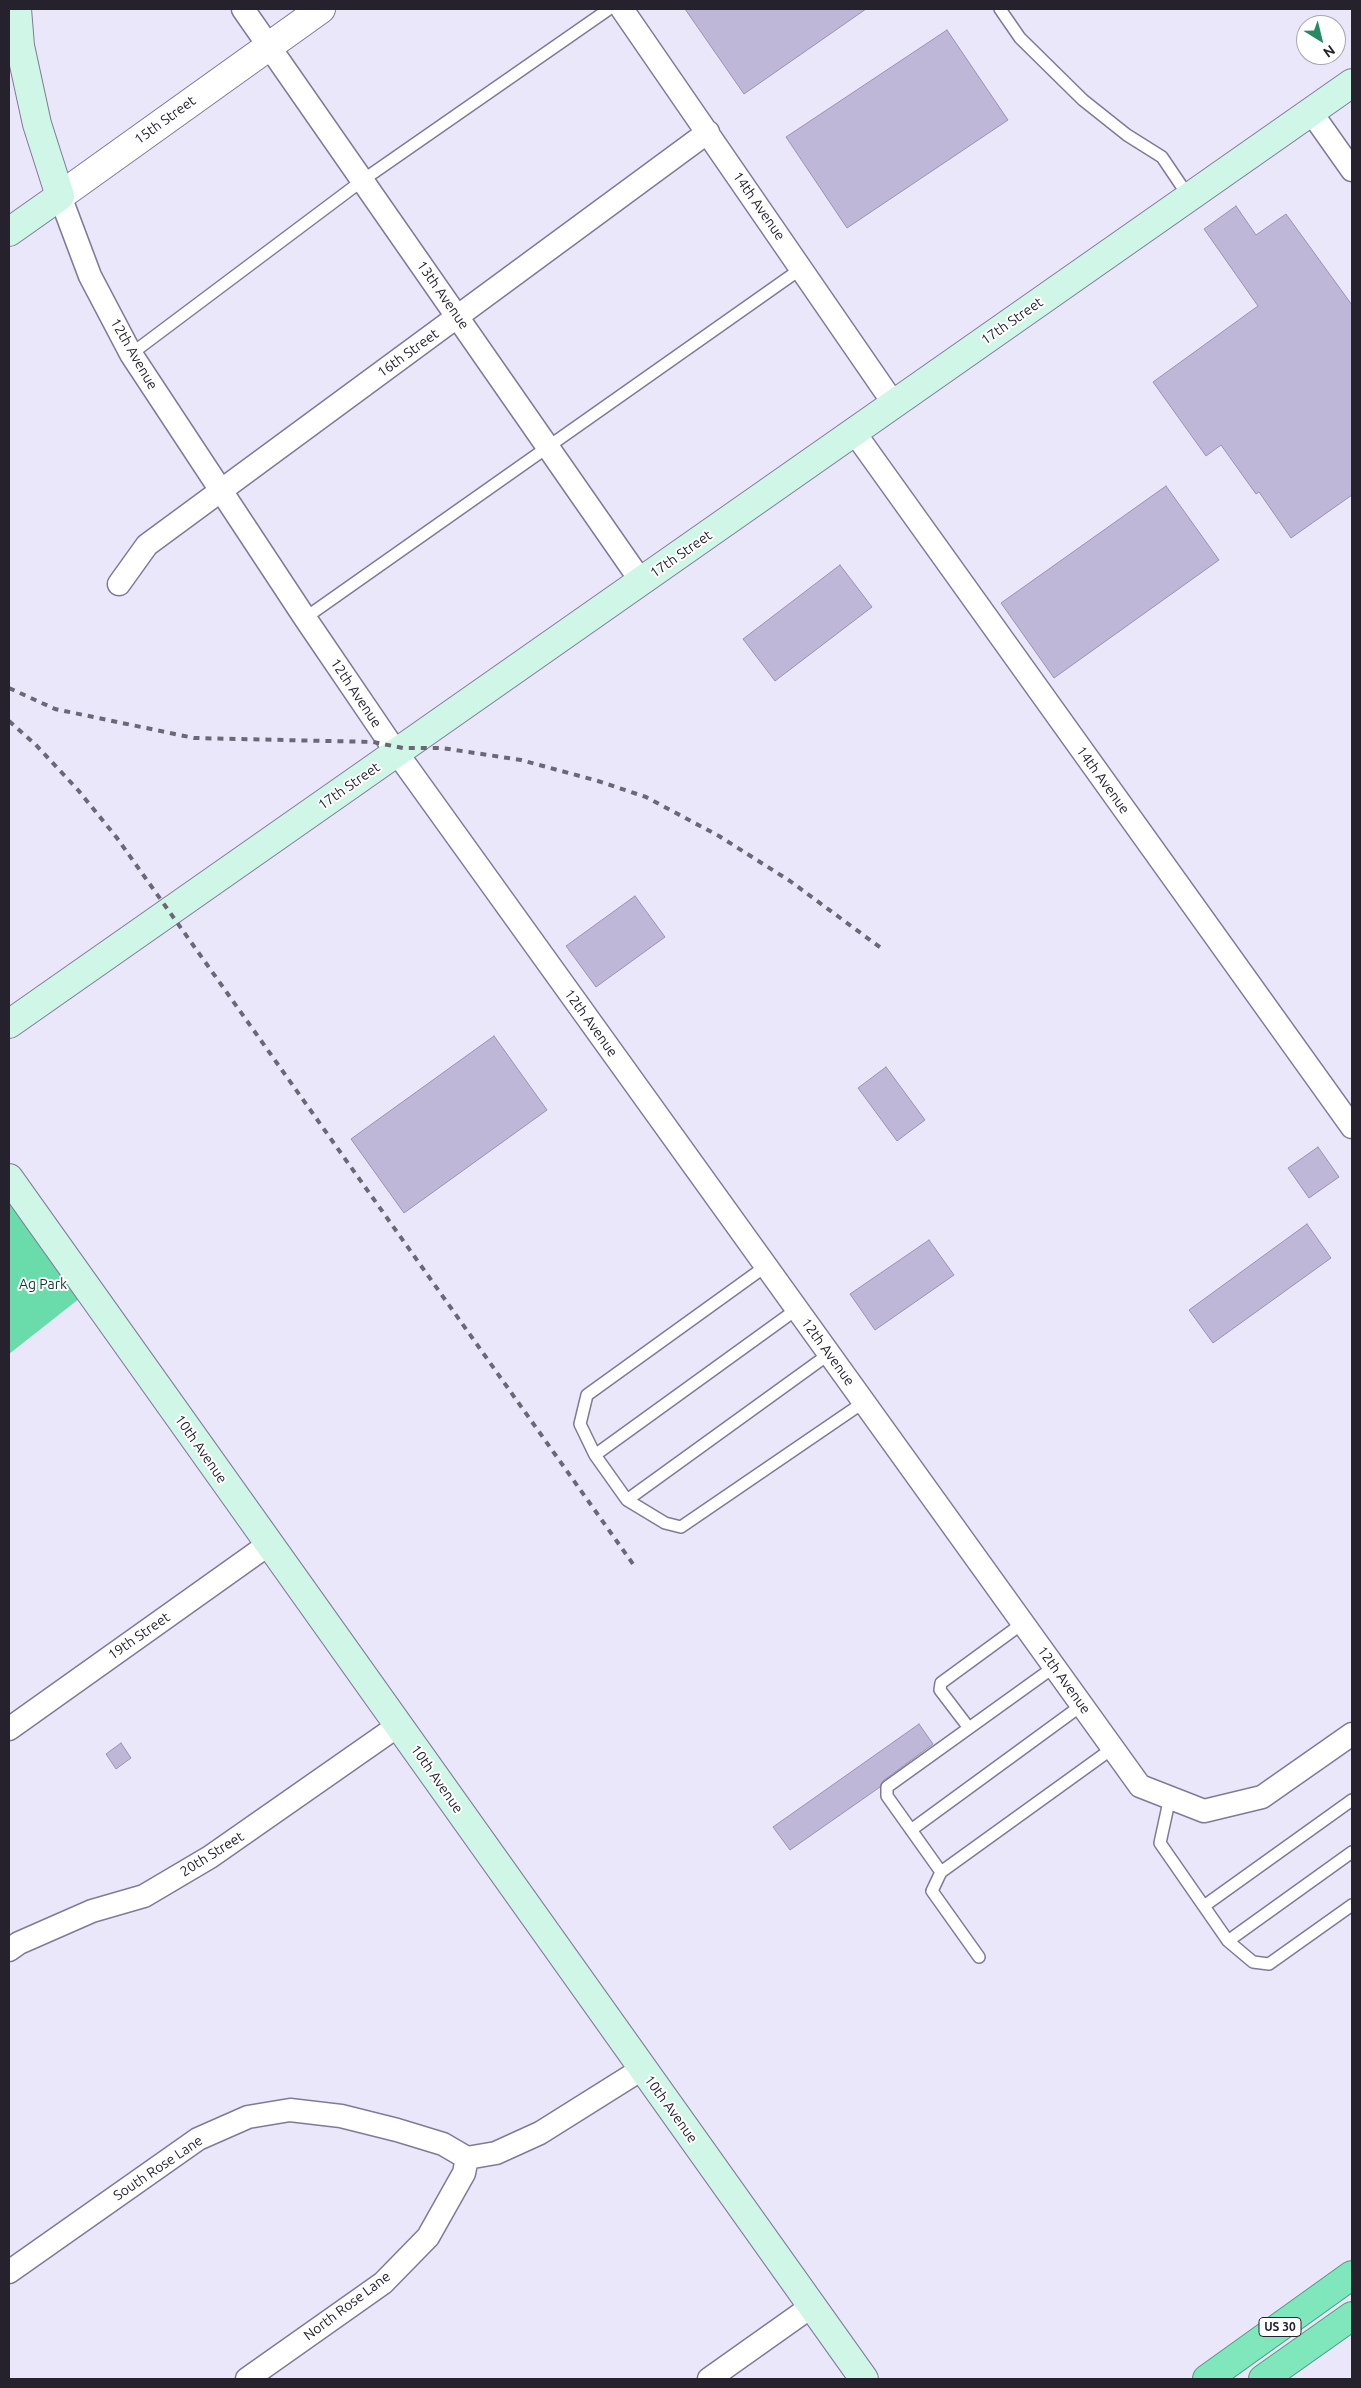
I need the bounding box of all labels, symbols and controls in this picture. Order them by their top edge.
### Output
north arrow [1296,15,1346,65]
text: N [1320,42,1338,61]
street label: 15th Street [131,92,199,148]
street label: 14th Avenue [729,169,789,243]
street label: 13th Avenue [413,258,473,332]
street label: 17th Street [978,294,1046,348]
street label: 12th Avenue [107,315,161,393]
street label: 16th Street [374,325,442,381]
street label: 17th Street [647,527,715,581]
street label: 12th Avenue [327,655,385,731]
street label: 14th Avenue [1073,743,1133,817]
street label: 17th Street [315,759,383,813]
street label: 12th Avenue [561,986,621,1060]
park label: Ag Park [19,1276,67,1292]
street label: 12th Avenue [798,1315,858,1389]
street label: 10th Avenue [171,1412,231,1486]
street label: 19th Street [105,1609,173,1663]
street label: 12th Avenue [1034,1643,1094,1717]
street label: 10th Avenue [407,1742,467,1816]
street label: 20th Street [177,1828,247,1880]
street label: 10th Avenue [641,2072,701,2146]
street label: South Rose Lane [110,2132,206,2204]
street label: North Rose Lane [300,2268,394,2344]
road number: US 30 [1259,2318,1301,2336]

